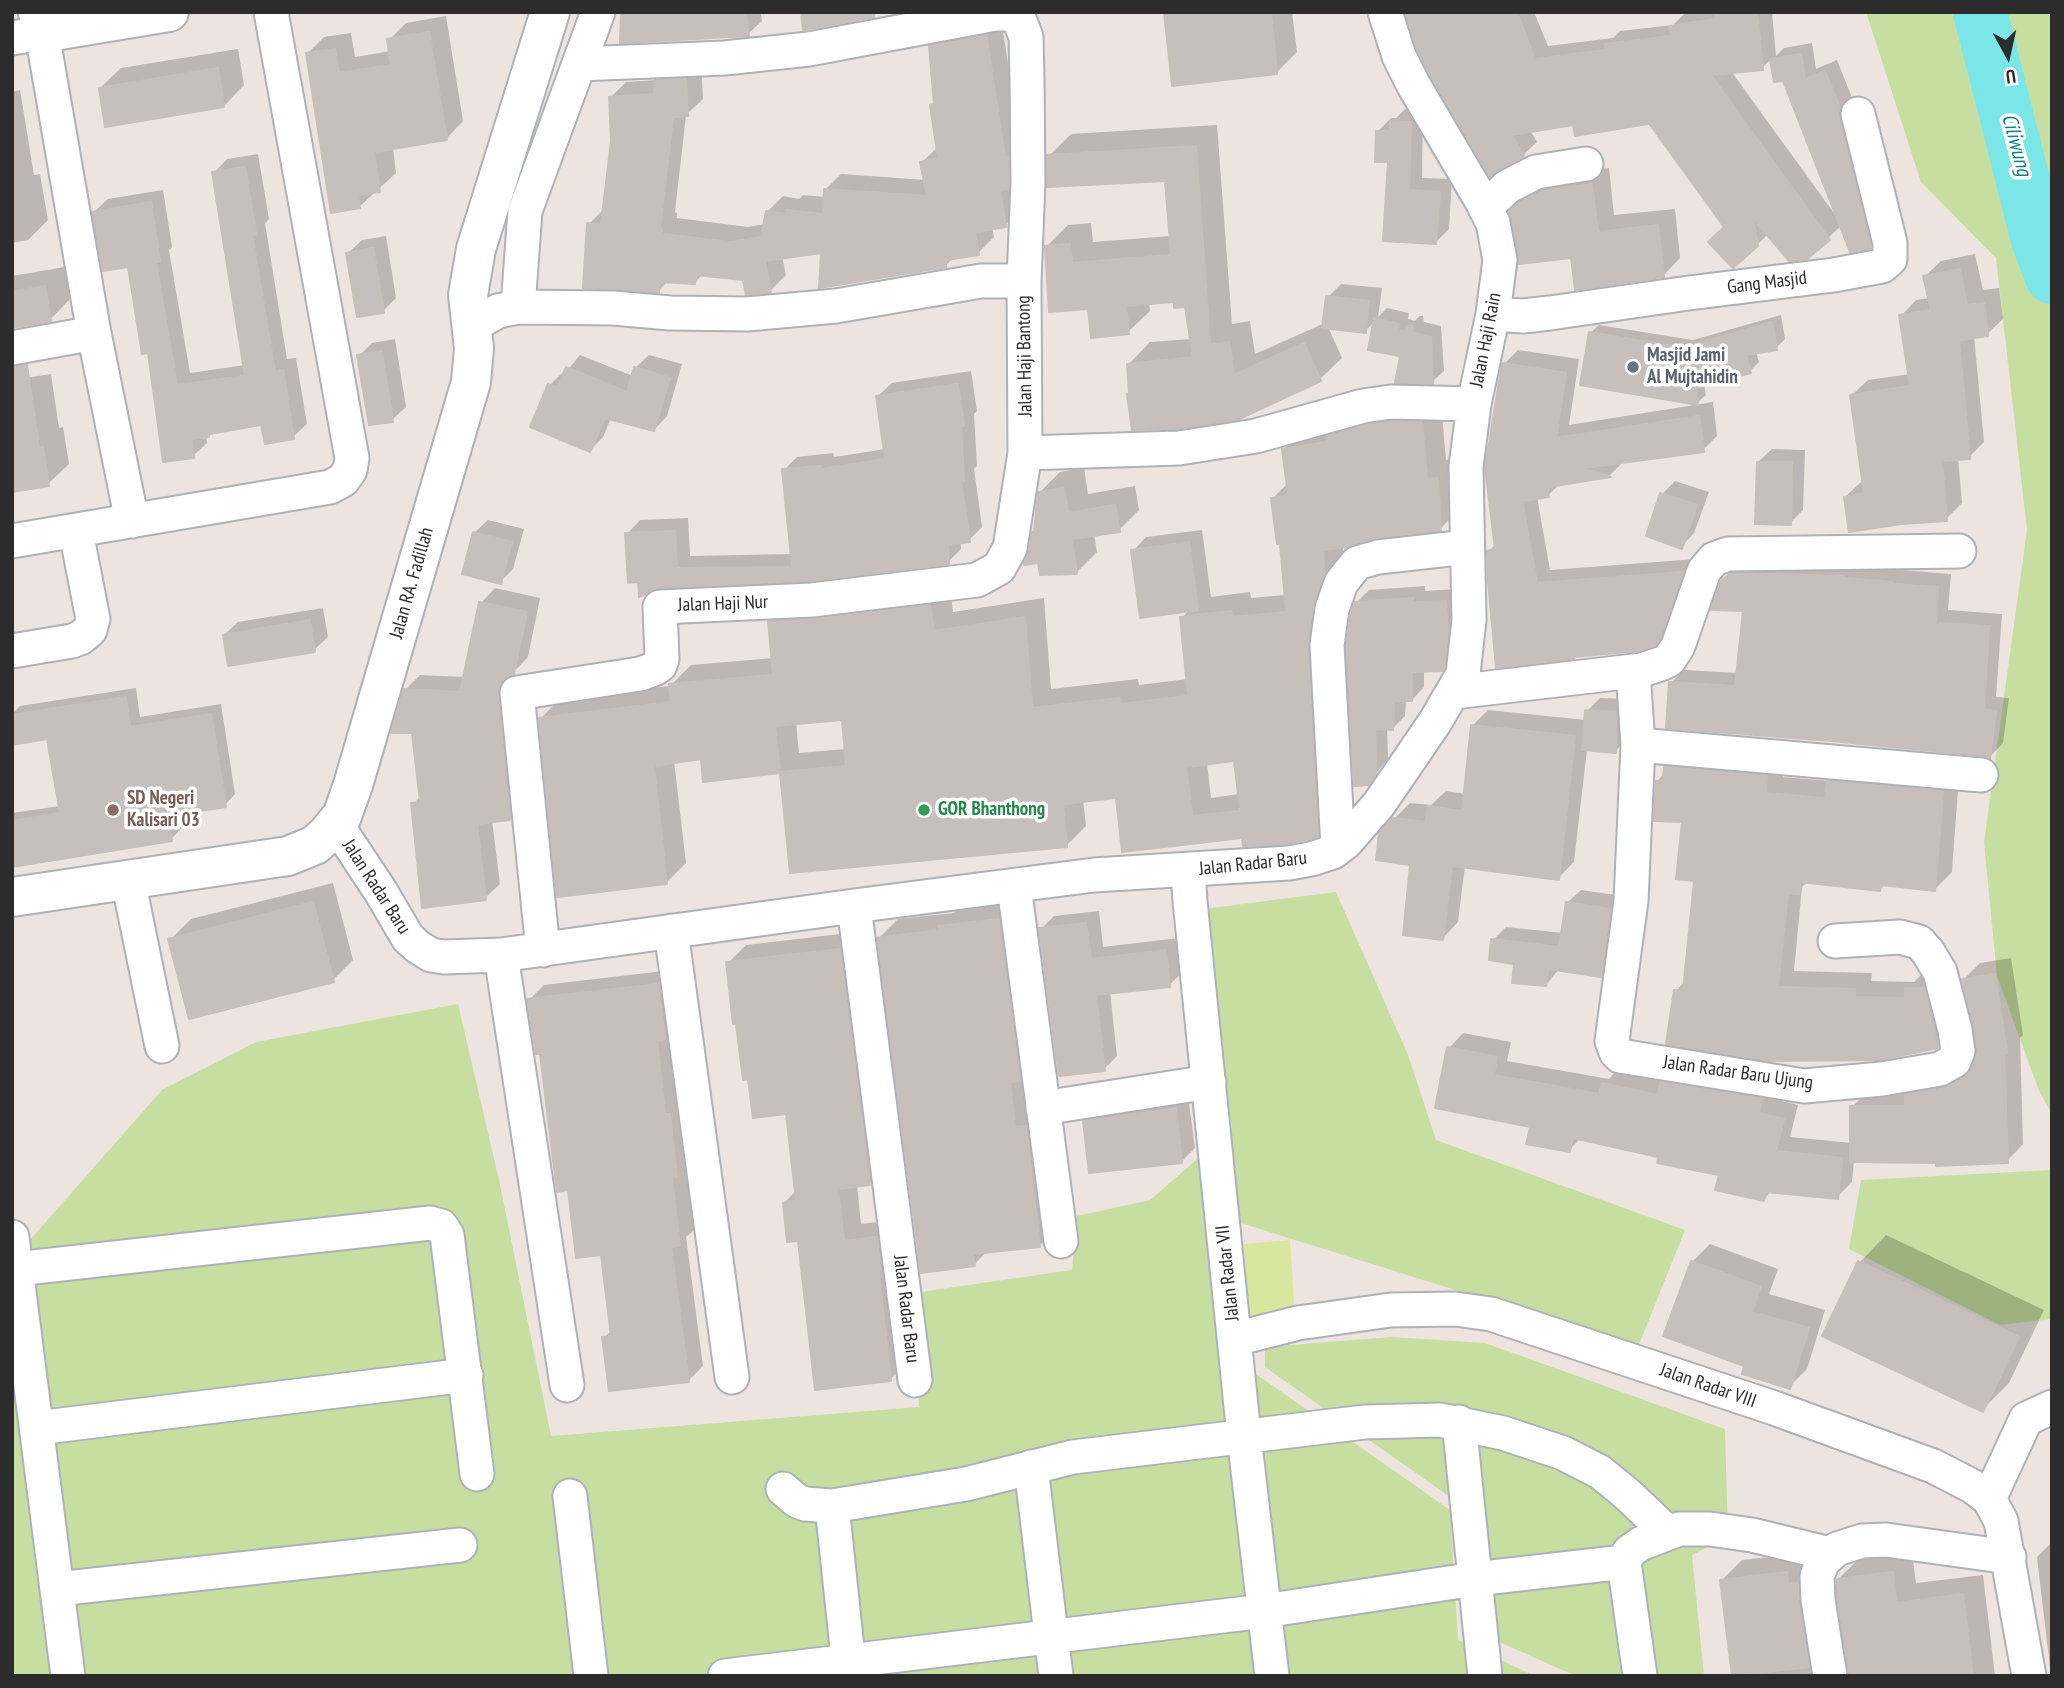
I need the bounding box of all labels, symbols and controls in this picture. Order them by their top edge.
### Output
north arrow [1973,21,2043,91]
text: U [2004,64,2017,89]
water label: Ciliwung [1996,111,2036,179]
street label: Gang Masjid [1726,267,1808,299]
street label: Jalan Haji Rain [1466,291,1506,389]
street label: Jalan Haji Bantong [1013,295,1037,417]
place label: Masjid Jami Al Mujtahidin [1647,345,1738,389]
marker: Masjid Jami Al Mujtahidin [1625,359,1641,375]
street label: Jalan RA. Fadillah [385,525,439,641]
street label: Jalan Haji Nur [677,591,769,617]
place label: SD Negeri Kalisari 03 [127,788,200,832]
place label: GOR Bhanthong [938,799,1045,821]
marker: SD Negeri Kalisari 03 [105,802,121,818]
marker: GOR Bhanthong [916,802,932,818]
street label: Jalan Radar Baru [337,835,415,939]
street label: Jalan Radar Baru [1198,847,1308,881]
street label: Jalan Radar Baru Ujung [1662,1051,1814,1095]
street label: Jalan Radar VII [1212,1224,1244,1322]
street label: Jalan Radar Baru [888,1254,924,1364]
street label: Jalan Radar VIII [1657,1359,1759,1413]

